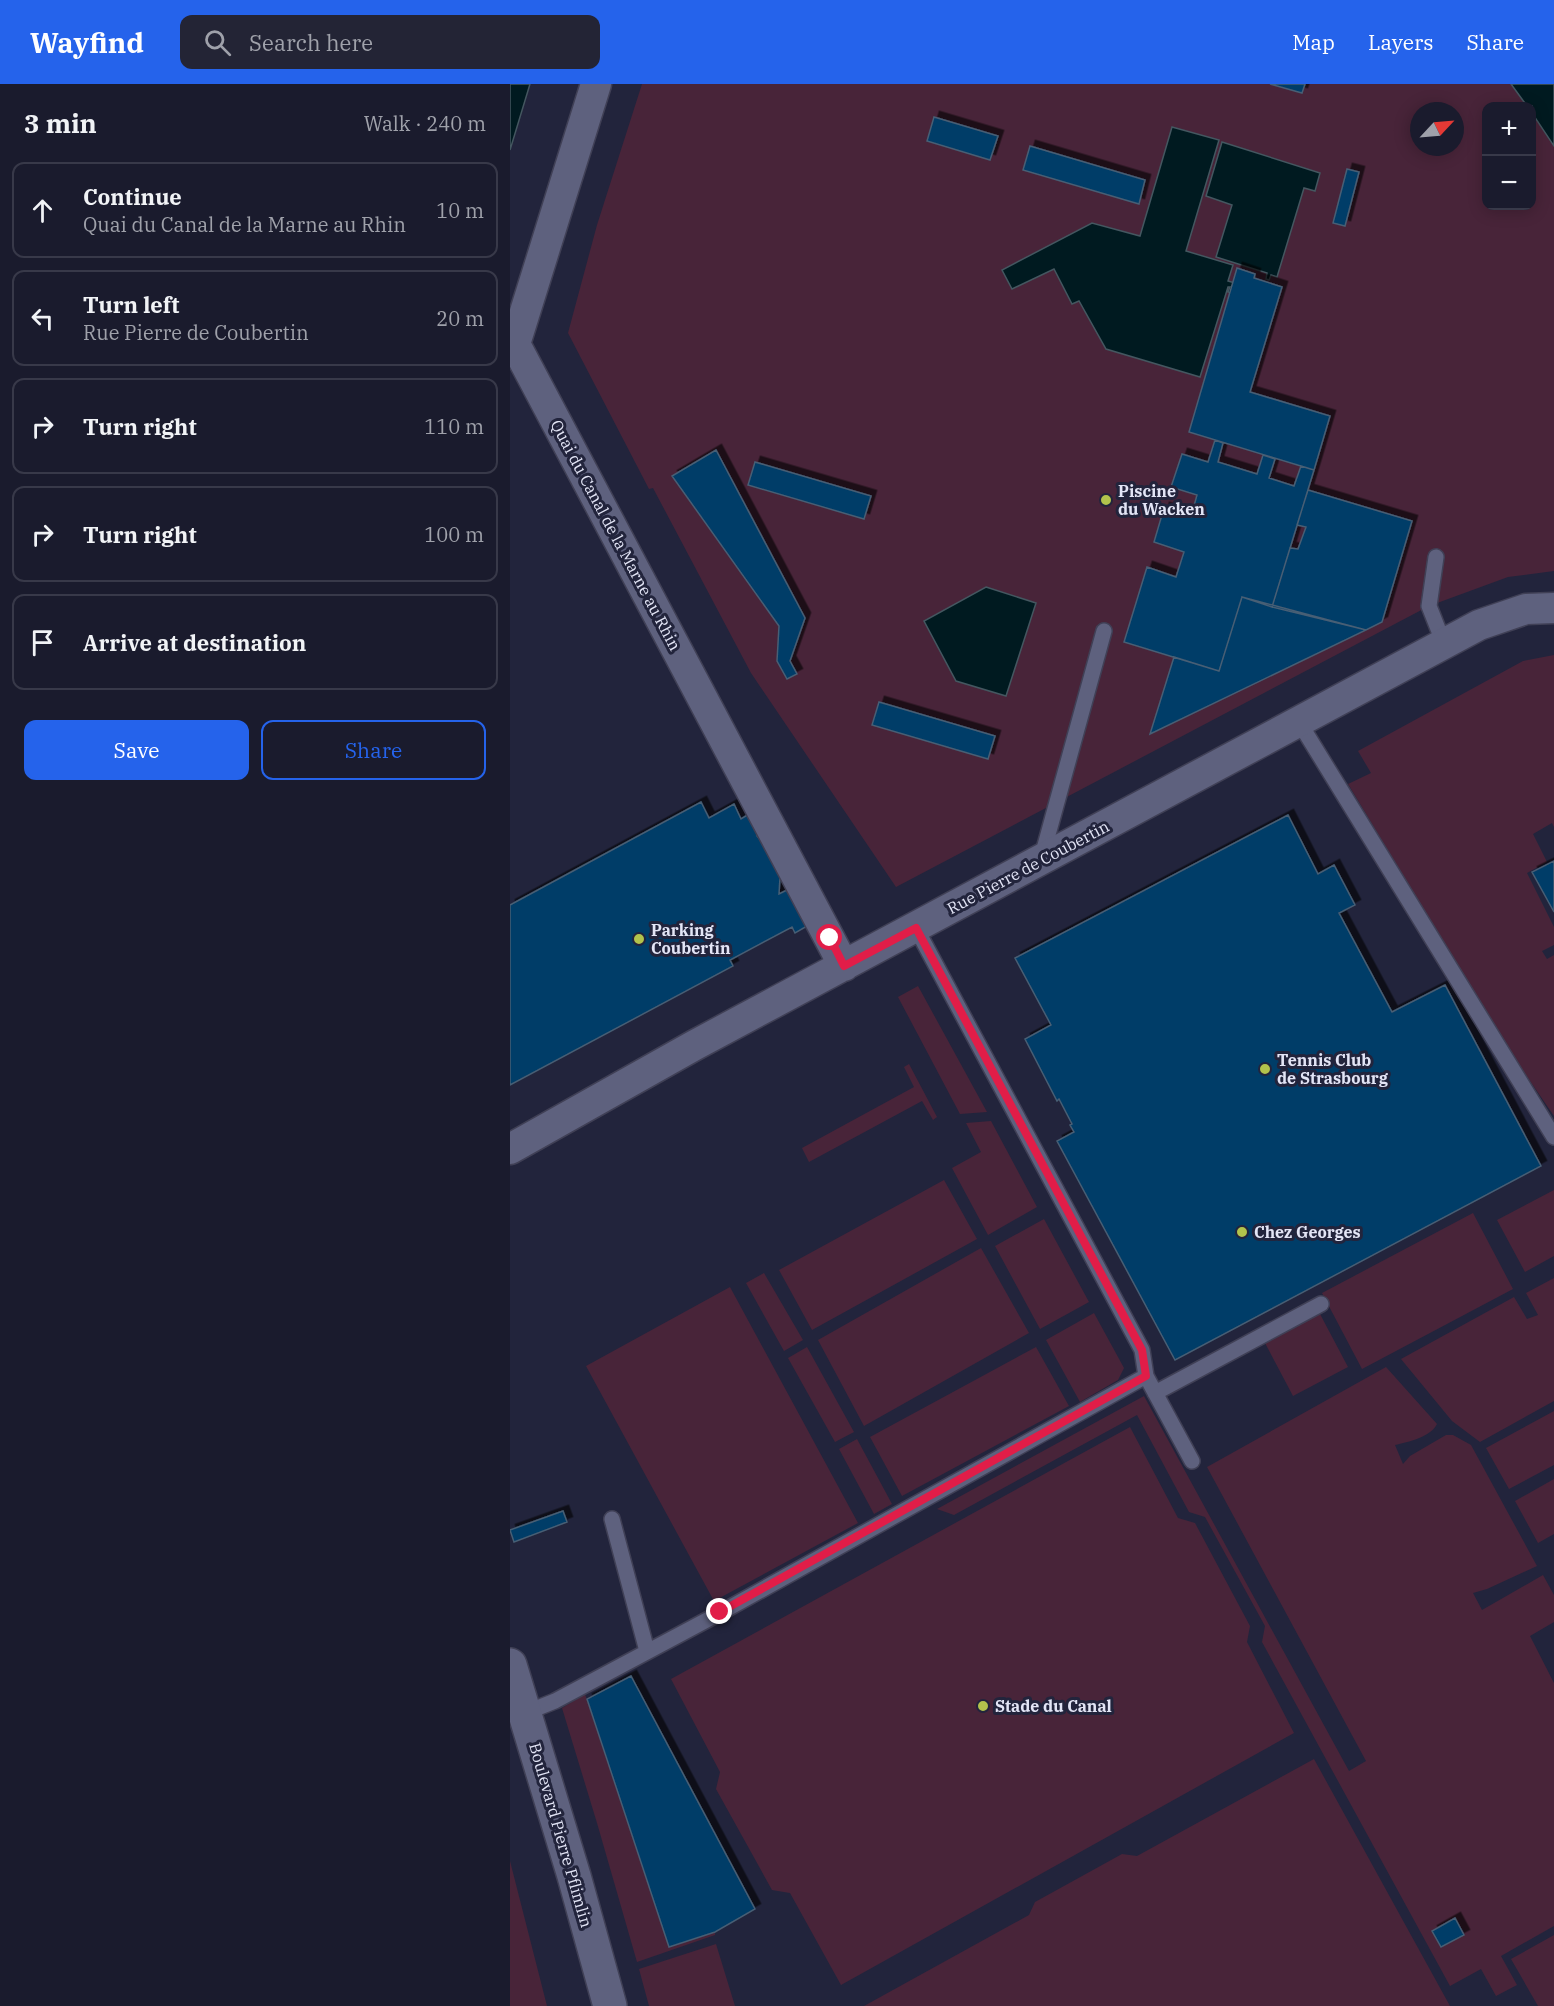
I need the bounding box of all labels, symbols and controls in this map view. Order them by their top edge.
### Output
search box [180,15,600,69]
text: Wayfind [30,24,144,61]
icon: search [201,26,234,59]
text: Search here [249,28,373,57]
text: Map [1292,28,1335,56]
text: Layers [1368,28,1434,56]
text: Share [1467,28,1524,56]
north arrow [1410,102,1464,156]
map controls [1482,102,1536,210]
button: + [1482,102,1536,156]
text: 3 min [24,106,97,140]
text: Walk · 240 m [364,110,486,137]
button: − [1482,156,1536,210]
text: Continue [83,182,182,211]
icon: ahead [26,194,59,227]
text: 10 m [436,197,484,224]
text: Quai du Canal de la Marne au Rhin [83,211,406,238]
text: Turn left [83,290,179,319]
icon: left [26,302,59,335]
text: 20 m [436,305,484,332]
text: Rue Pierre de Coubertin [83,319,309,346]
icon: right [26,410,59,443]
text: Turn right [83,412,197,441]
text: 110 m [424,413,484,440]
street label: Quai du Canal de la Marne au Rhin [547,416,685,654]
place label: Piscine du Wacken [1118,481,1205,519]
marker: Piscine du Wacken [1099,493,1113,507]
icon: right [26,518,59,551]
text: Turn right [83,520,197,549]
text: 100 m [424,521,484,548]
icon: arrive [26,626,59,659]
text: Arrive at destination [83,628,306,657]
button: Save [24,720,249,780]
button: Share [261,720,486,780]
street label: Rue Pierre de Coubertin [944,816,1112,918]
place label: Parking Coubertin [651,920,731,958]
route start [816,924,842,950]
marker: Parking Coubertin [632,932,646,946]
place label: Tennis Club de Strasbourg [1277,1050,1389,1088]
marker: Tennis Club de Strasbourg [1258,1062,1272,1076]
place label: Chez Georges [1254,1222,1361,1242]
marker: Chez Georges [1235,1225,1249,1239]
route end [706,1598,732,1624]
place label: Stade du Canal [995,1696,1112,1716]
marker: Stade du Canal [976,1699,990,1713]
street label: Boulevard Pierre Pflimlin [525,1740,597,1930]

